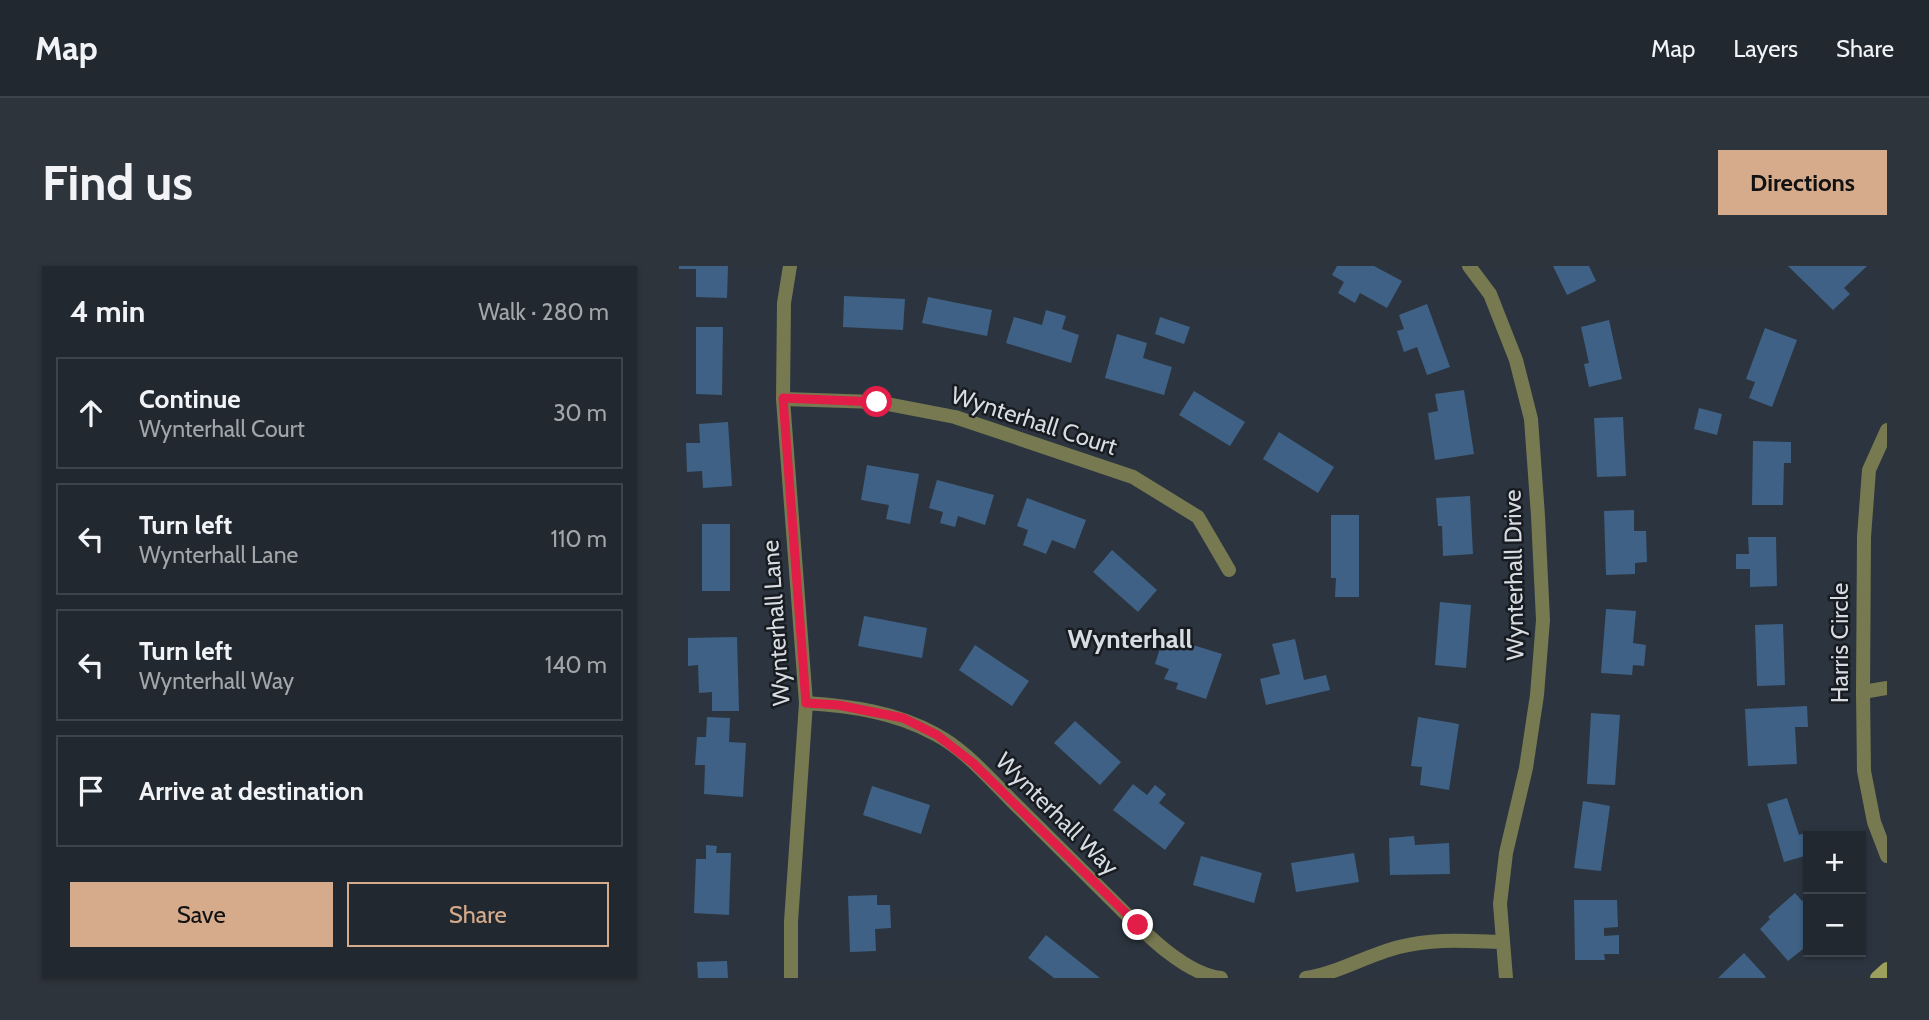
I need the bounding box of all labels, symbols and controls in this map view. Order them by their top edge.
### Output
text: Map [35,28,98,68]
text: Map [1651,34,1695,63]
text: Layers [1733,34,1798,63]
text: Share [1836,34,1894,63]
button: Directions [1718,150,1887,215]
text: Find us [42,153,193,212]
text: 4 min [70,293,145,330]
text: Walk · 280 m [478,298,609,326]
street label: Wynterhall Court [947,380,1121,461]
text: Continue [139,383,241,415]
route start [861,386,892,417]
icon: ahead [72,394,110,432]
text: 30 m [553,399,607,427]
text: Wynterhall Court [139,415,305,443]
street label: Wynterhall Drive [1498,489,1529,661]
text: Turn left [139,509,232,541]
icon: left [72,520,110,558]
text: 110 m [551,525,607,553]
street label: Wynterhall Lane [755,539,796,707]
text: Wynterhall Lane [139,541,298,569]
street label: Harris Circle [1825,583,1854,703]
district label: Wynterhall [1068,623,1193,655]
text: Turn left [139,635,232,667]
icon: left [72,646,110,684]
text: 140 m [545,651,607,679]
text: Wynterhall Way [139,667,294,695]
street label: Wynterhall Way [990,746,1125,881]
icon: arrive [72,772,110,810]
text: Arrive at destination [139,775,364,807]
map controls [1803,831,1866,957]
button: + [1803,831,1866,894]
button: Save [70,882,333,947]
button: Share [347,882,609,947]
button: − [1803,894,1866,957]
route end [1122,909,1153,940]

